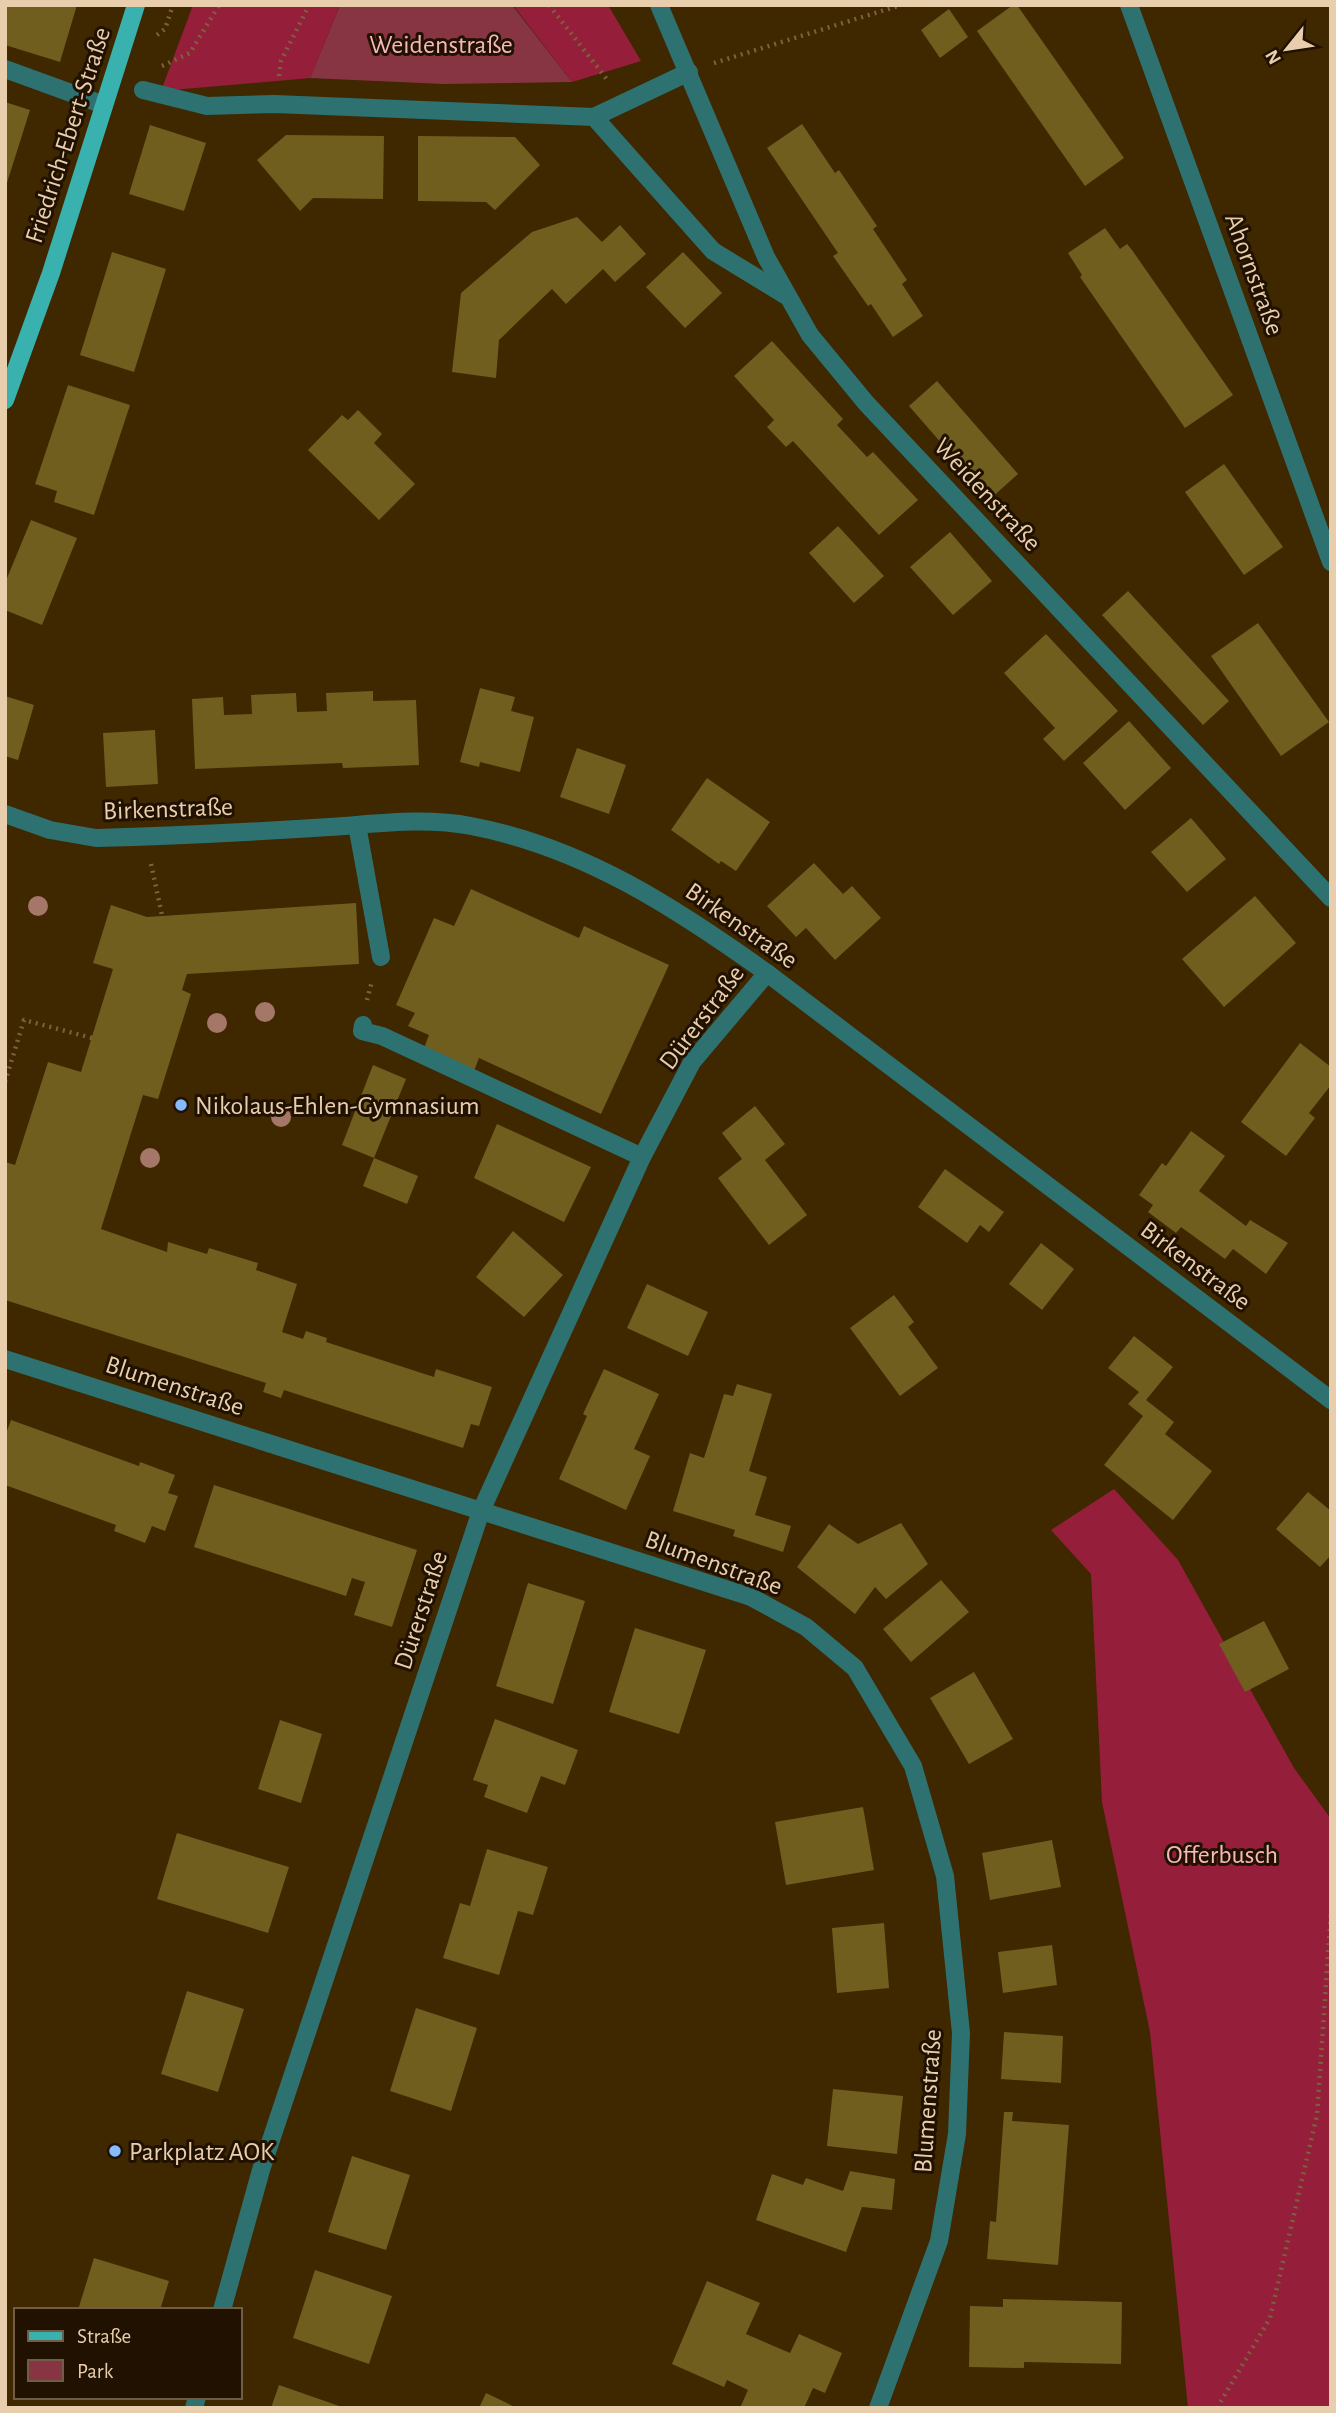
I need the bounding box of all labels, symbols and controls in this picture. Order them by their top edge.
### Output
north arrow [1252,14,1322,84]
street label: Friedrich-Ebert-Straße [21,24,115,246]
park label: Weidenstraße [369,32,513,58]
text: N [1262,46,1285,67]
street label: Ahornstraße [1220,210,1288,339]
street label: Weidenstraße [929,433,1046,556]
street label: Birkenstraße [103,794,233,824]
street label: Birkenstraße [681,878,802,974]
street label: Dürerstraße [654,961,749,1075]
place label: Nikolaus-Ehlen-Gymnasium [195,1093,479,1119]
marker: Nikolaus-Ehlen-Gymnasium [173,1097,189,1113]
street label: Birkenstraße [1136,1216,1255,1315]
street label: Blumenstraße [102,1351,247,1421]
street label: Blumenstraße [642,1526,786,1600]
street label: Dürerstraße [390,1548,452,1673]
park label: Offerbusch [1166,1842,1278,1868]
street label: Blumenstraße [910,2028,946,2174]
place label: Parkplatz AOK [129,2139,275,2165]
marker: Parkplatz AOK [107,2143,123,2159]
legend [14,2308,242,2399]
text: Straße [77,2326,131,2347]
text: Park [77,2361,114,2382]

